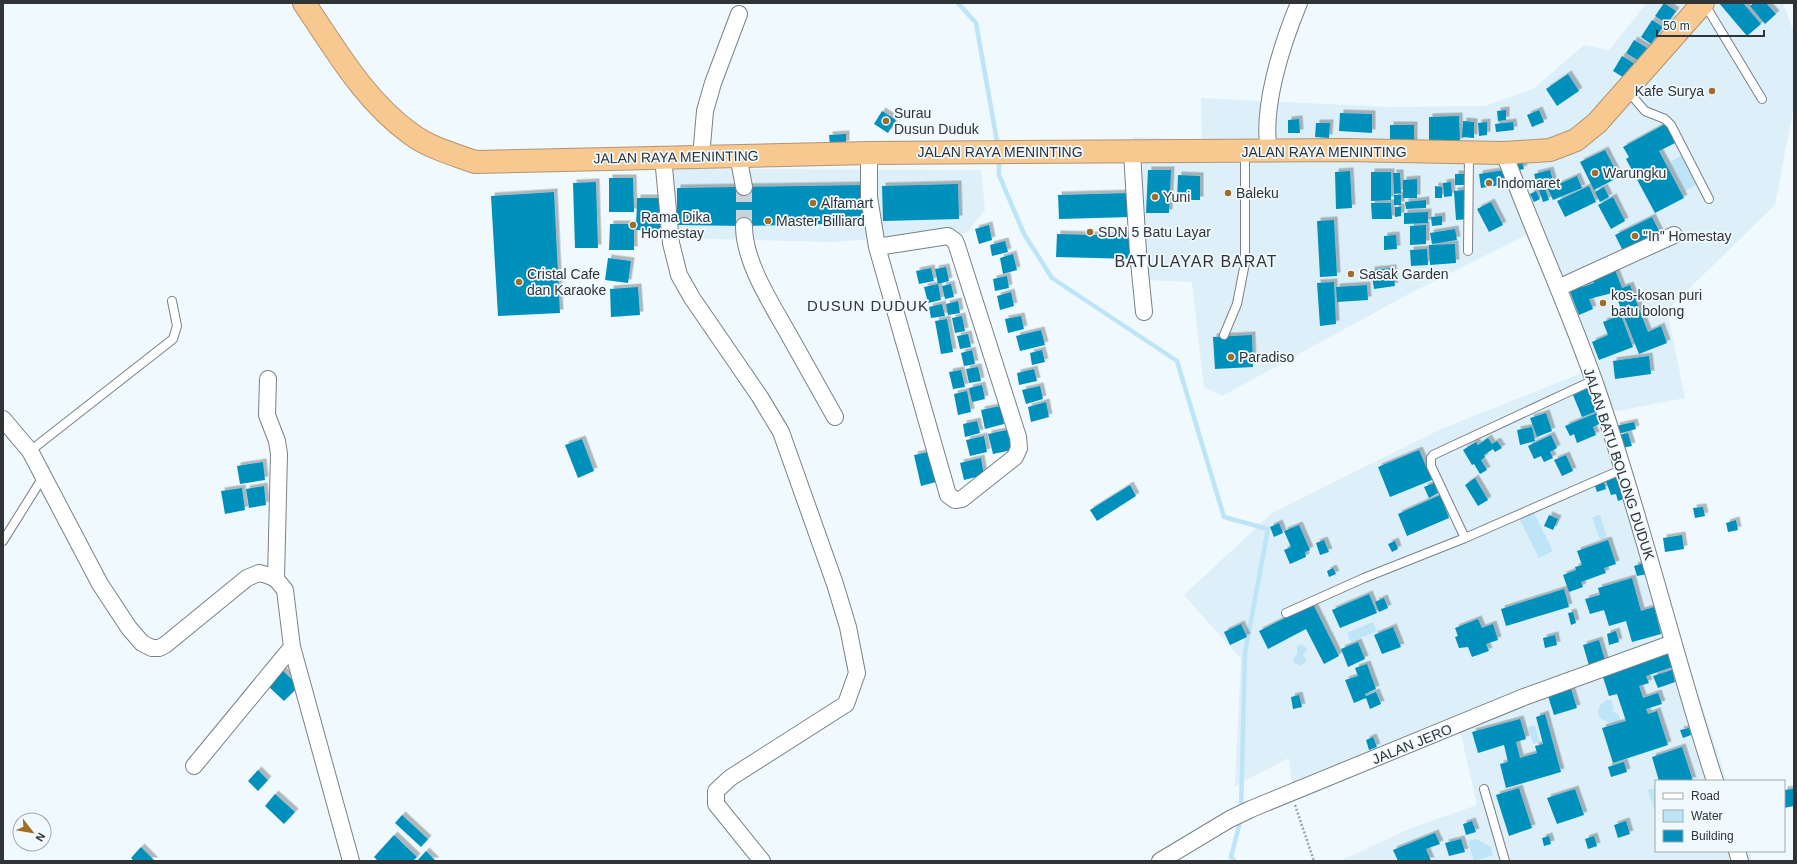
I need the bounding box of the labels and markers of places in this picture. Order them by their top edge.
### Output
place label: Kafe Surya [1635,83,1704,99]
marker: Kafe Surya [1707,86,1717,96]
place label: Surau Dusun Duduk [894,105,980,137]
marker: Surau Dusun Duduk [881,116,891,126]
place label: Warungku [1603,165,1666,181]
marker: Warungku [1590,168,1600,178]
place label: Indomaret [1497,175,1560,191]
marker: Indomaret [1484,178,1494,188]
place label: Baleku [1236,185,1279,201]
marker: Baleku [1223,188,1233,198]
place label: Yuni [1163,189,1190,205]
marker: Yuni [1150,192,1160,202]
place label: Alfamart [821,195,873,211]
marker: Alfamart [808,198,818,208]
place label: Rama Dika Homestay [641,209,710,241]
place label: Master Billiard [776,213,865,229]
marker: Master Billiard [763,216,773,226]
marker: Rama Dika Homestay [628,220,638,230]
place label: SDN 5 Batu Layar [1098,224,1211,240]
marker: SDN 5 Batu Layar [1085,227,1095,237]
place label: "In" Homestay [1643,228,1732,244]
marker: "In" Homestay [1630,231,1640,241]
place label: Cristal Cafe dan Karaoke [527,266,607,298]
place label: Sasak Garden [1359,266,1449,282]
marker: Sasak Garden [1346,269,1356,279]
marker: Cristal Cafe dan Karaoke [514,277,524,287]
place label: kos-kosan puri batu bolong [1611,287,1702,319]
marker: kos-kosan puri batu bolong [1598,298,1608,308]
place label: Paradiso [1239,349,1294,365]
marker: Paradiso [1226,352,1236,362]

